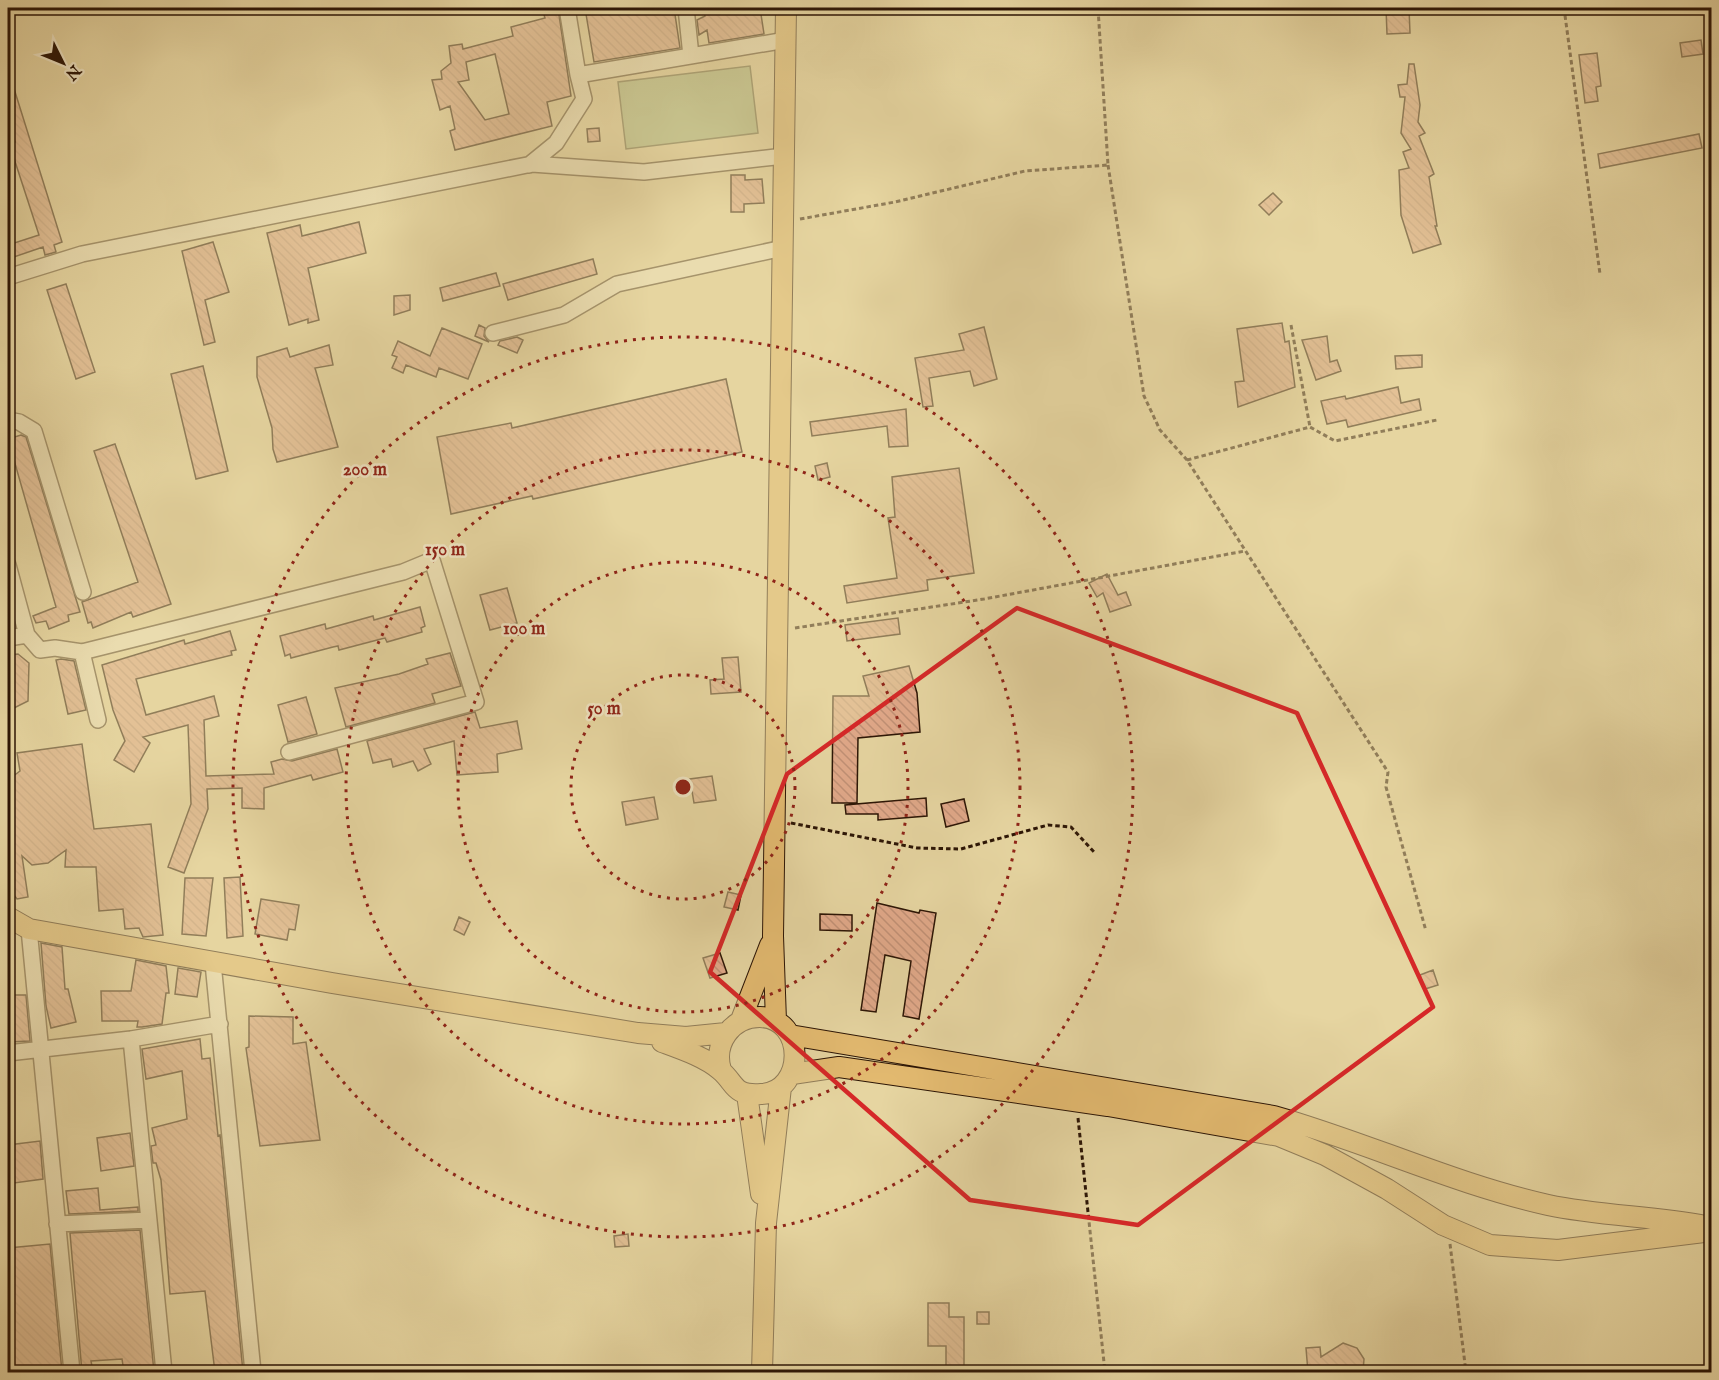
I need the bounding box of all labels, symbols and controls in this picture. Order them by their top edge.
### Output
north arrow [33,33,93,93]
text: N [60,59,85,84]
text: 200 m [343,459,387,482]
text: 150 m [425,539,465,562]
text: 100 m [503,618,545,641]
text: 50 m [587,698,621,721]
centre of rings [673,777,693,797]

